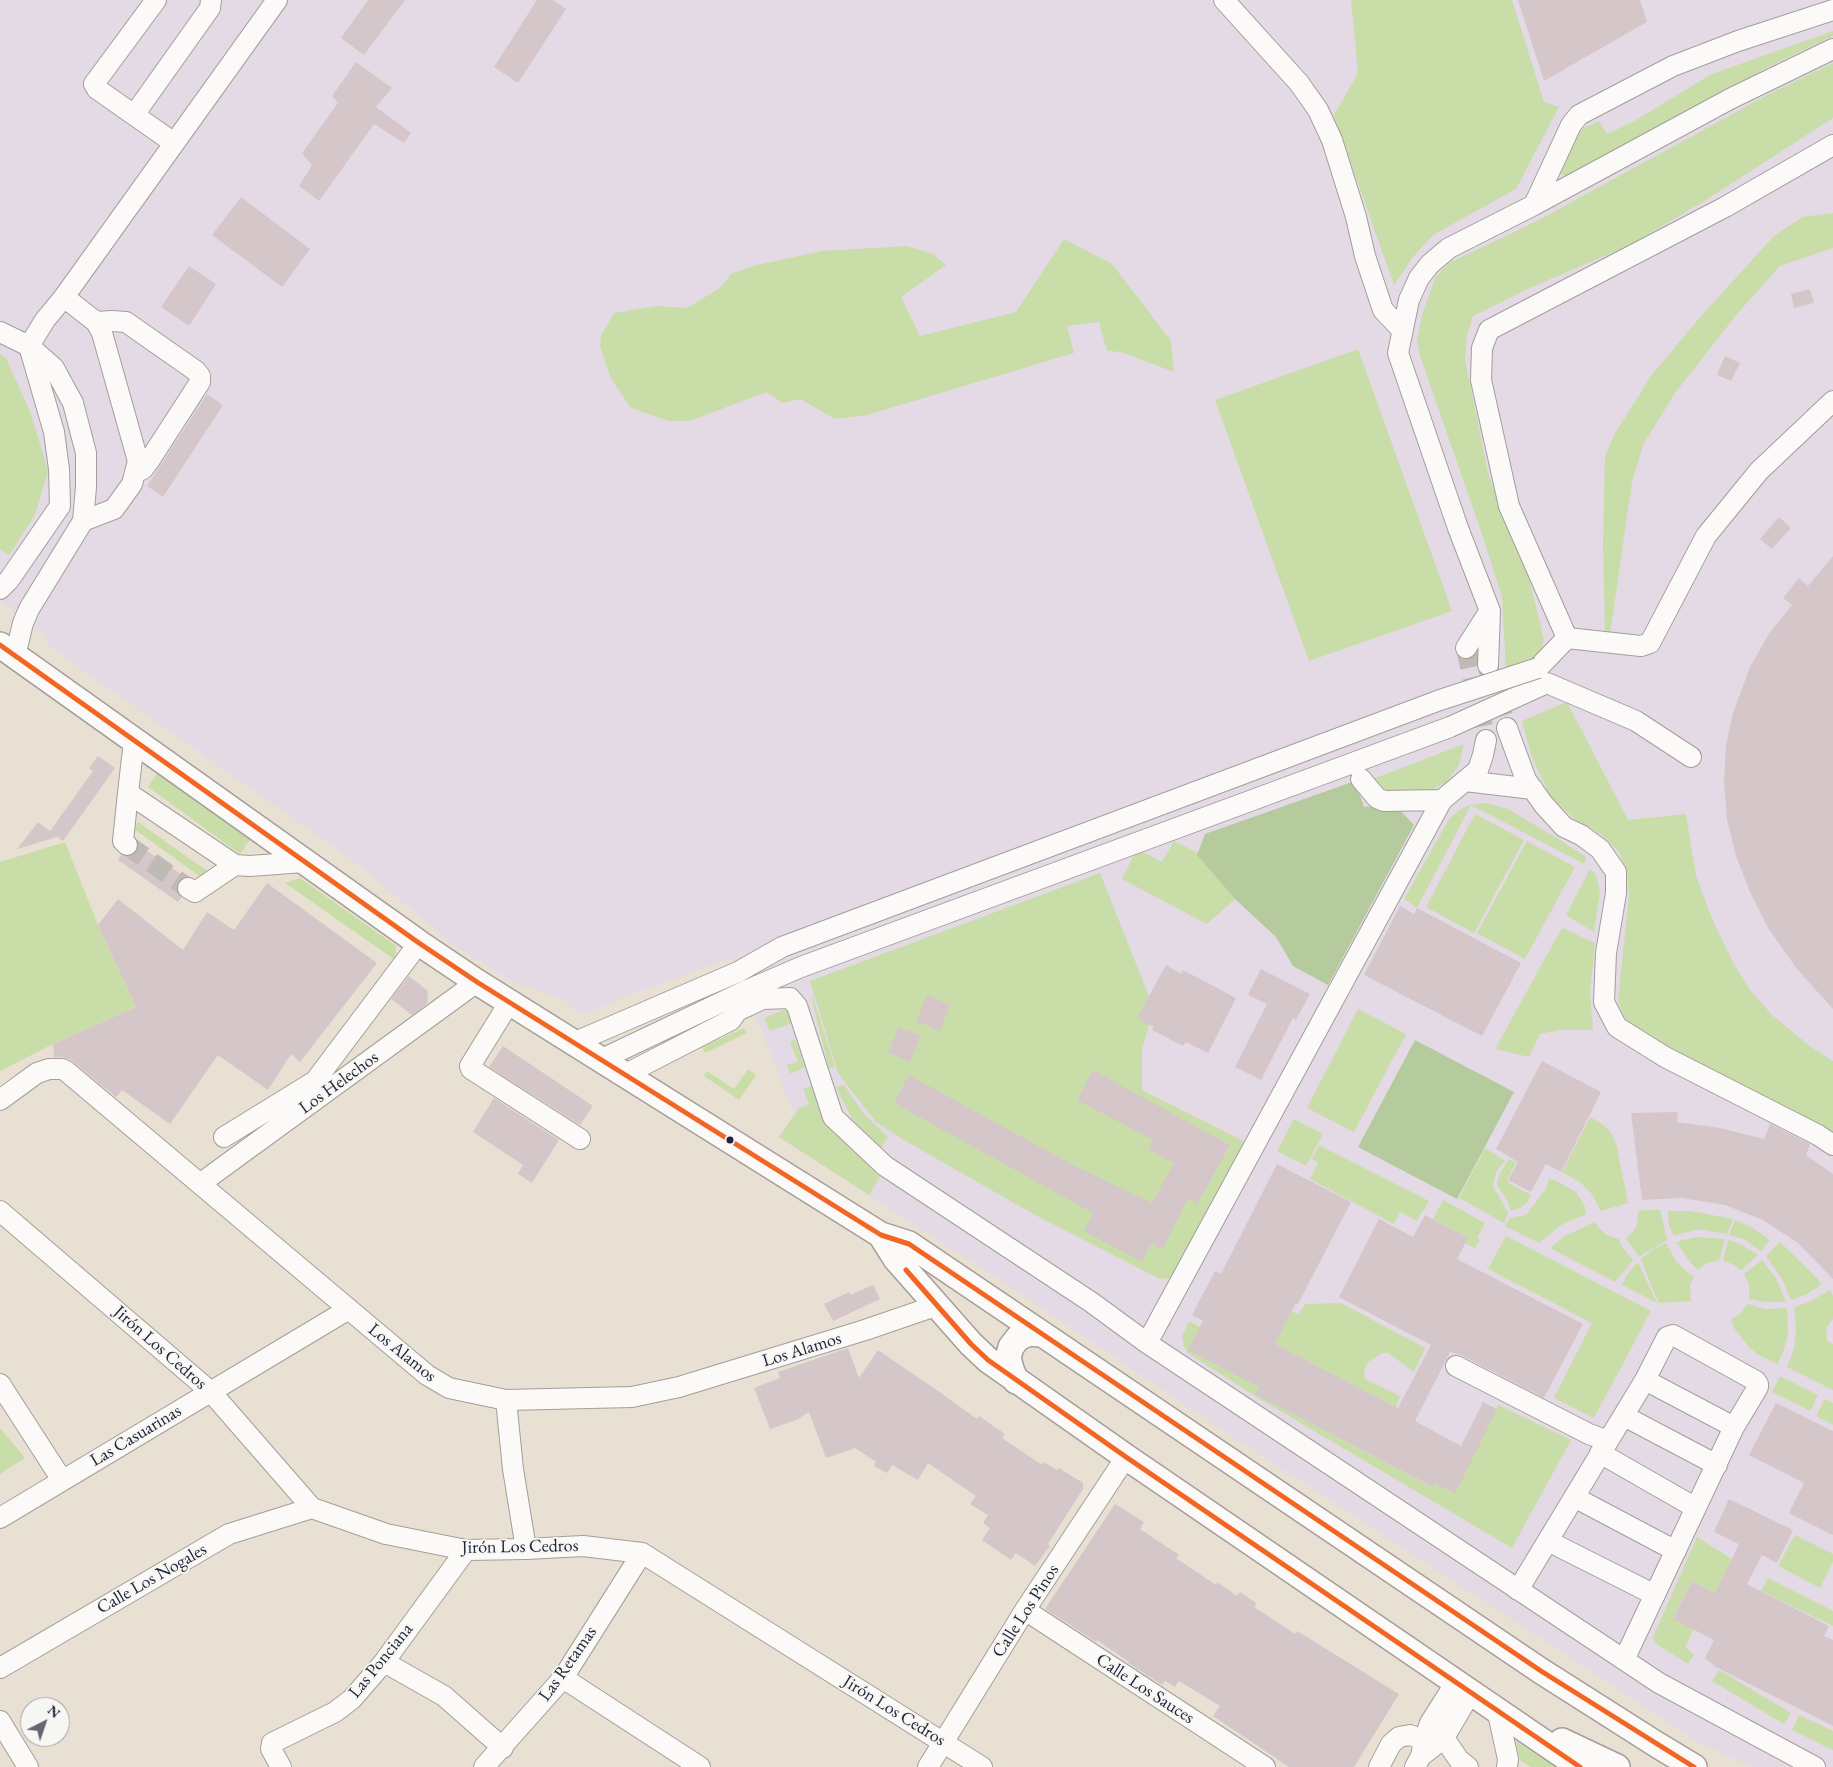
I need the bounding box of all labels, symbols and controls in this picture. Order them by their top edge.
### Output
street label: Los Helechos [295,1047,383,1119]
unlabelled marker [725,1135,735,1145]
street label: Jirón Los Cedros [109,1302,211,1394]
street label: Los Alamos [364,1319,440,1387]
street label: Los Alamos [760,1328,844,1372]
street label: Las Casuarinas [87,1400,185,1472]
street label: Jirón Los Cedros [461,1535,579,1559]
street label: Calle Los Nogales [93,1539,211,1619]
street label: Calle Los Pinos [988,1560,1064,1662]
street label: Las Ponciana [344,1619,418,1703]
street label: Las Retamas [534,1622,602,1706]
street label: Calle Los Sauces [1092,1649,1198,1729]
street label: Jirón Los Cedros [839,1671,949,1751]
north arrow [20,1697,70,1747]
text: N [44,1701,64,1722]

